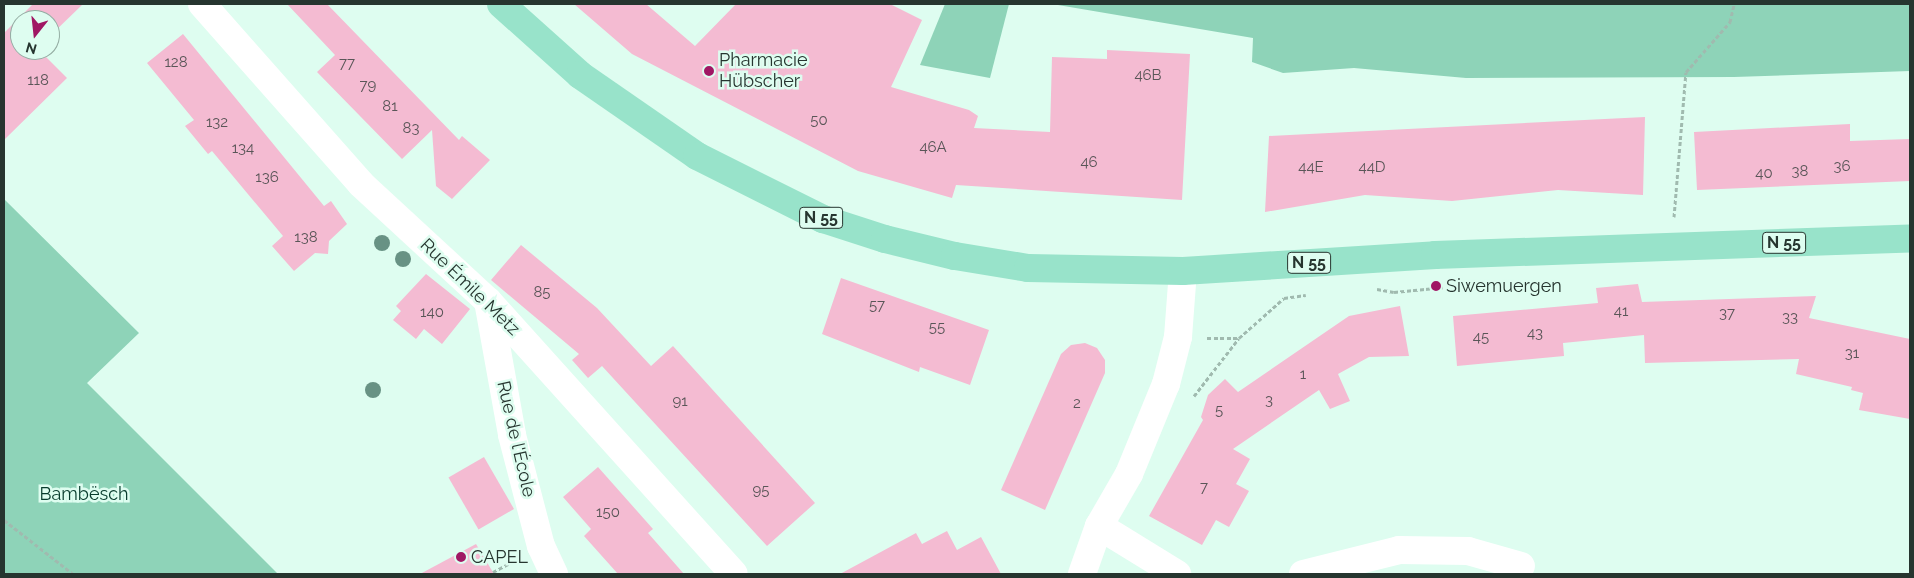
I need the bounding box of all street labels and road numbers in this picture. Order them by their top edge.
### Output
road number: N 55 [798,204,844,232]
road number: N 55 [1762,230,1806,256]
street label: Rue Émile Metz [416,234,524,340]
road number: N 55 [1286,250,1332,276]
street label: Rue de l'École [492,379,540,499]

